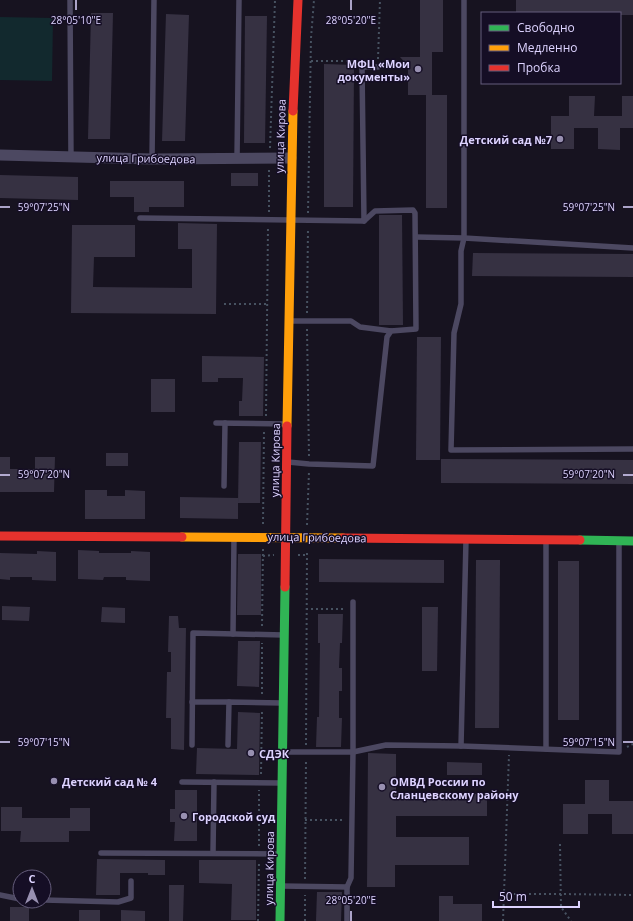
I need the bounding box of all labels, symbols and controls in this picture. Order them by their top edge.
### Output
legend [481,12,621,84]
text: 28°05'10"E [51,13,101,27]
text: 28°05'20"E [326,13,376,27]
text: Свободно [517,19,575,36]
text: Медленно [517,39,577,56]
place label: МФЦ «Мои документы» [338,56,410,84]
text: Пробка [517,59,560,76]
marker: МФЦ «Мои документы» [413,64,423,74]
street label: улица Кирова [271,99,289,173]
place label: Детский сад №7 [460,132,552,147]
marker: Детский сад №7 [555,134,565,144]
street label: улица Грибоедова [96,150,196,166]
text: 59°07'25"N [18,200,70,214]
text: 59°07'25"N [563,200,615,214]
street label: улица Кирова [267,423,283,497]
text: 59°07'20"N [18,467,70,481]
text: 59°07'20"N [563,467,615,481]
street label: улица Грибоедова [267,529,367,545]
text: 59°07'15"N [18,735,70,749]
text: 59°07'15"N [563,735,615,749]
place label: СДЭК [259,746,290,761]
marker: СДЭК [246,748,256,758]
place label: Детский сад № 4 [62,774,158,789]
place label: ОМВД России по Сланцевскому району [390,774,519,802]
marker: Детский сад № 4 [49,776,59,786]
marker: ОМВД России по Сланцевскому району [377,782,387,792]
place label: Городской суд [192,809,276,824]
marker: Городской суд [179,811,189,821]
street label: улица Кирова [261,831,277,905]
north arrow [12,869,52,909]
text: С [28,871,36,886]
scale bar [493,883,579,909]
text: 50 m [499,888,527,905]
text: 28°05'20"E [326,893,376,907]

